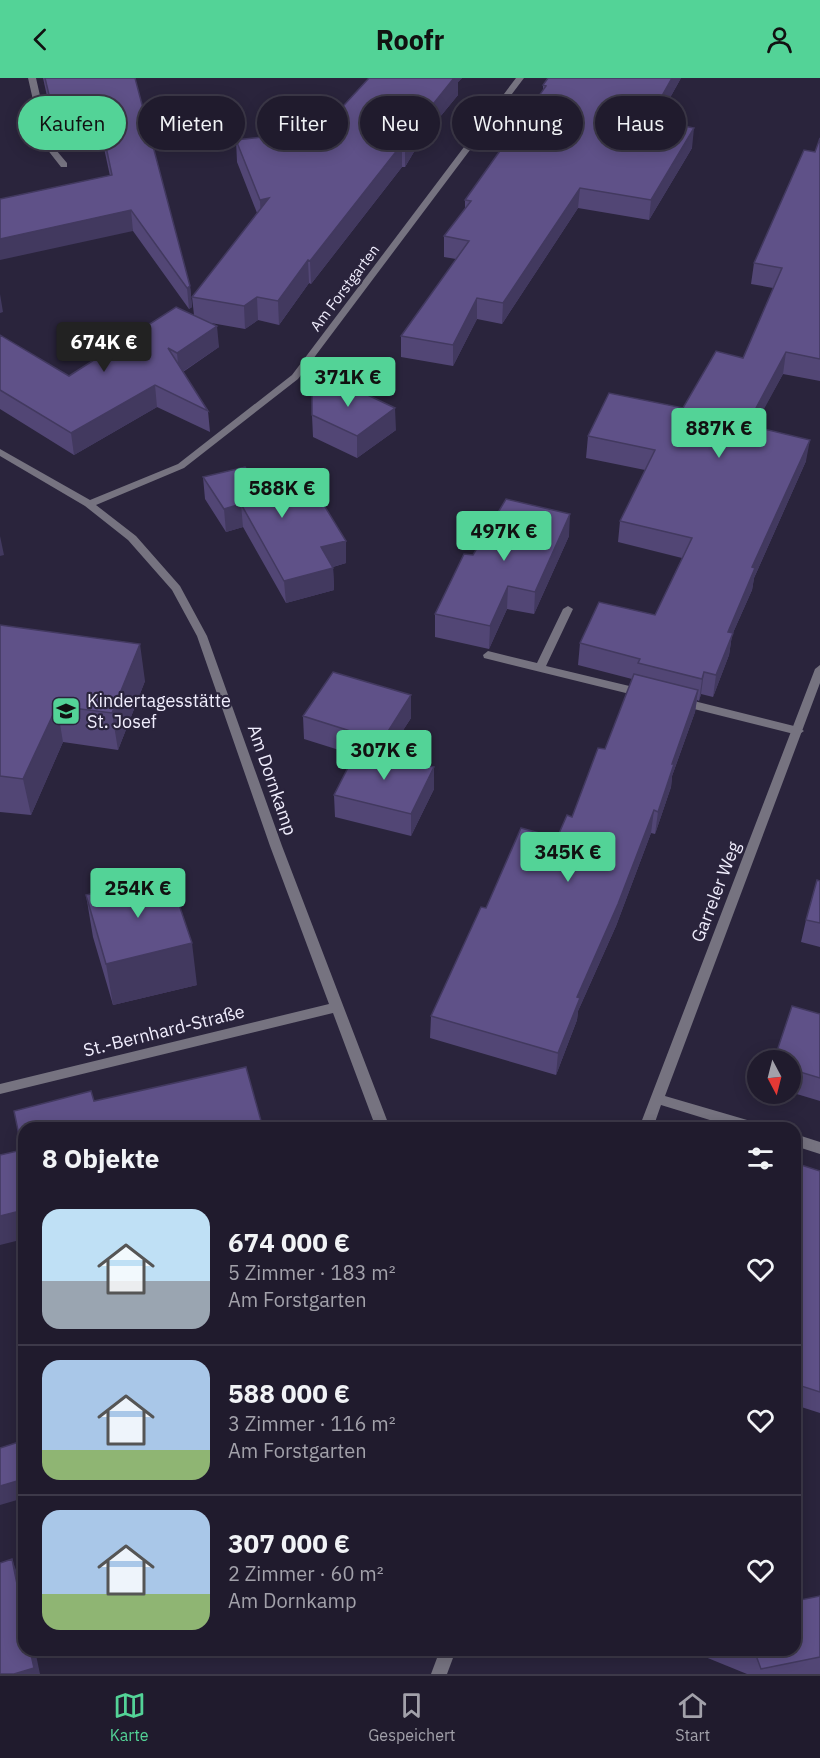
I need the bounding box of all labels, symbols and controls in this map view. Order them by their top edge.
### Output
text: Roofr [376,22,444,57]
icon: back [24,23,57,56]
icon: person [763,23,796,56]
chip: Kaufen [18,96,126,150]
chip: Mieten [138,96,245,150]
chip: Filter [257,96,348,150]
chip: Neu [360,96,440,150]
chip: Wohnung [452,96,583,150]
chip: Haus [595,96,686,150]
street label: Am Forstgarten [306,240,383,335]
pin: 674K € [55,322,153,373]
text: 674K € [70,328,138,355]
pin: 371K € [299,357,397,408]
text: 371K € [314,363,382,390]
pin: 887K € [670,408,768,459]
text: 887K € [685,414,753,441]
pin: 588K € [233,468,331,519]
text: 588K € [248,474,316,501]
pin: 497K € [455,511,553,562]
text: 497K € [470,517,538,544]
place label: Kindertagesstätte St. Josef [87,689,231,733]
school or university icon: Kindertagesstätte St. Josef [50,695,82,727]
street label: Am Dornkamp [243,721,302,838]
pin: 307K € [335,730,433,781]
text: 307K € [350,736,418,763]
pin: 345K € [519,832,617,883]
text: 345K € [534,838,602,865]
street label: Garreler Weg [686,838,745,945]
pin: 254K € [89,868,187,919]
text: 254K € [104,874,172,901]
street label: St.-Bernhard-Straße [81,999,247,1062]
north arrow [747,1050,801,1104]
map controls [747,1050,801,1104]
text: 8 Objekte [42,1141,159,1175]
icon: filters [744,1142,777,1175]
text: 674 000 € [228,1225,350,1259]
icon: home [90,1233,162,1305]
icon: heart [744,1253,777,1286]
text: 5 Zimmer · 183 m² [228,1259,396,1286]
text: Am Forstgarten [228,1286,367,1313]
text: 588 000 € [228,1376,350,1410]
icon: home [90,1384,162,1456]
icon: heart [744,1404,777,1437]
text: 3 Zimmer · 116 m² [228,1410,396,1437]
text: Am Forstgarten [228,1437,367,1464]
text: 307 000 € [228,1526,350,1560]
icon: home [90,1534,162,1606]
icon: heart [744,1554,777,1587]
text: 2 Zimmer · 60 m² [228,1560,384,1587]
text: Am Dornkamp [228,1587,357,1614]
tab: Karte [110,1689,149,1745]
tab: Gespeichert [368,1689,455,1745]
tab: Start [675,1689,710,1745]

